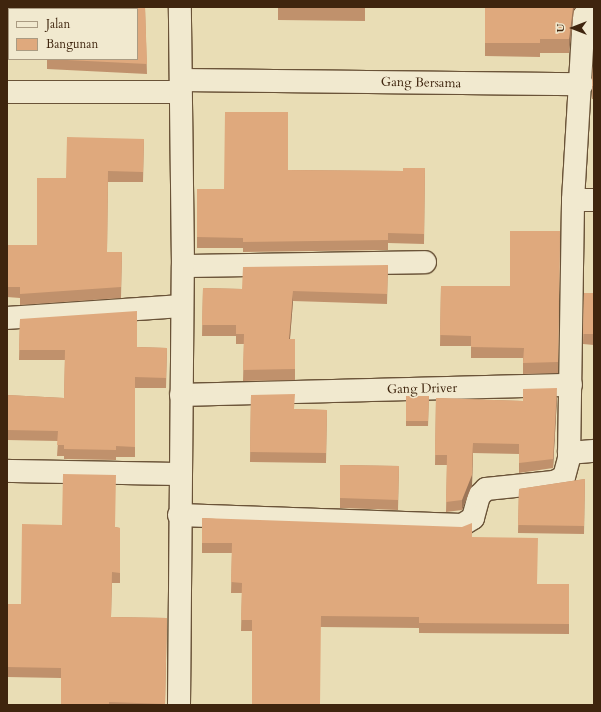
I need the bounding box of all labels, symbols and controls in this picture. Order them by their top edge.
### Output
legend [8,8,138,60]
north arrow [553,8,593,48]
text: Jalan [46,16,70,32]
text: U [553,24,568,33]
text: Bangunan [46,36,98,52]
street label: Gang Bersama [381,75,461,91]
street label: Gang Driver [387,381,457,397]

